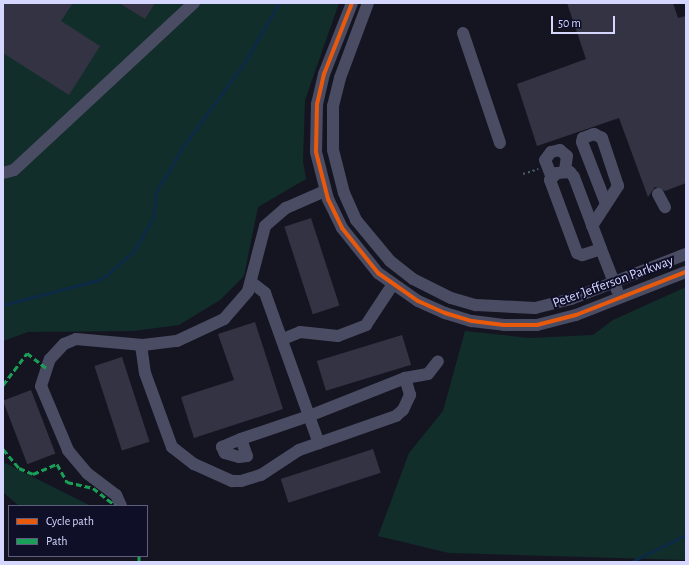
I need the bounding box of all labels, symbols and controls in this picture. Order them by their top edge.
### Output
scale bar [553,8,617,34]
text: 50 m [558,17,581,29]
street label: Peter Jefferson Parkway [550,252,676,312]
legend [8,505,148,557]
text: Cycle path [46,515,94,527]
text: Path [46,535,68,547]

